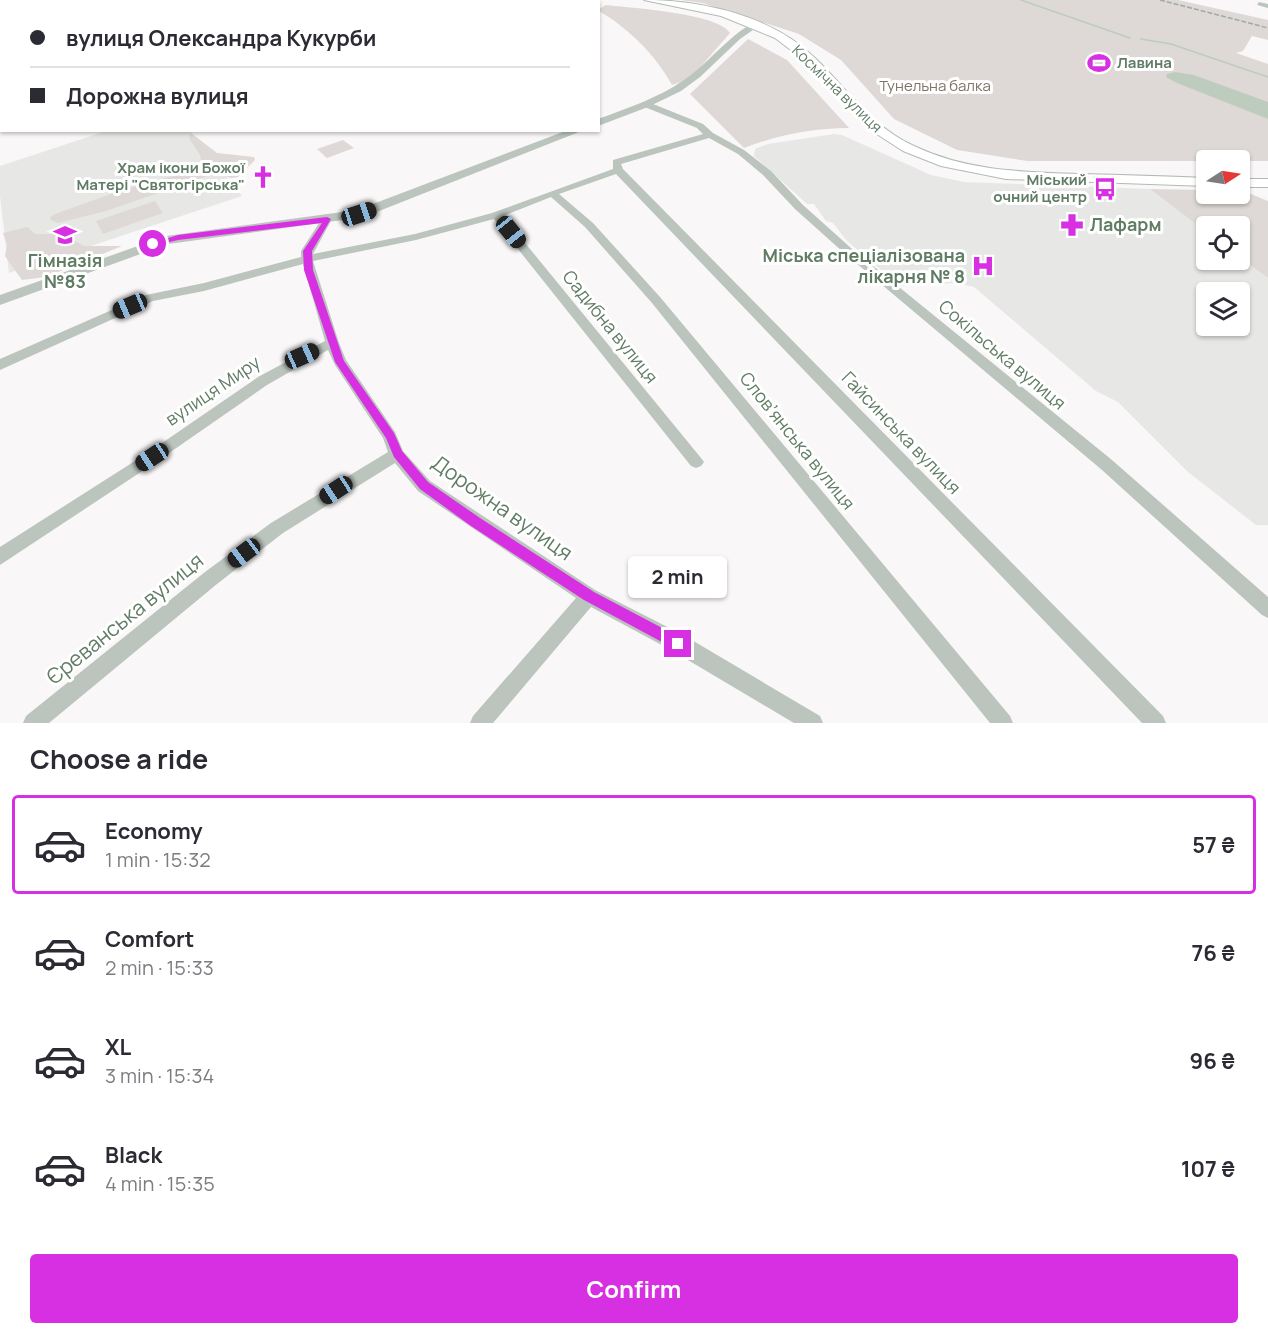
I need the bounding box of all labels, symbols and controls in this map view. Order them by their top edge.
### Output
text: вулиця Олександра Кукурби [66,23,376,53]
street label: Космічна вулиця [788,40,887,137]
sports icon: Лавина [1086,50,1112,76]
place label: Лавина [1117,52,1172,73]
park label: Тунельна балка [879,75,991,96]
text: Дорожна вулиця [66,81,249,111]
north arrow [1196,150,1250,204]
map controls [1196,150,1250,336]
place label: Храм ікони Божої Матері "Святогірська" [77,157,246,195]
church icon: Храм ікони Божої Матері "Святогірська" [250,164,276,190]
place label: Міський очний центр [993,169,1087,207]
bus stop icon: Міський очний центр [1092,176,1118,202]
car [339,200,379,228]
car [493,212,529,252]
pharmacy icon: Лафарм [1059,212,1085,238]
place label: Лафарм [1090,212,1161,236]
button: locate [1196,216,1250,270]
school or university icon: Гімназія №83 [52,222,78,248]
route start [139,230,166,257]
place label: Міська спеціалізована лікарня № 8 [763,243,965,288]
place label: Гімназія №83 [28,248,102,293]
hospital icon: Міська спеціалізована лікарня № 8 [970,253,996,279]
street label: Садибна вулиця [558,265,664,388]
button: layers [1196,282,1250,336]
car [110,291,150,321]
street label: Сокільська вулиця [934,294,1071,415]
car [282,340,322,372]
street label: вулиця Миру [160,349,265,431]
street label: Гайсинська вулиця [837,366,967,499]
street label: Словʼянська вулиця [735,367,861,514]
car [132,440,172,474]
street label: Дорожна вулиця [427,448,579,566]
car [316,473,356,507]
car [224,535,264,571]
street label: Єреванська вулиця [40,546,209,690]
callout: 2 min [628,557,728,599]
text: 2 min [651,563,704,590]
route end [664,630,691,657]
text: Choose a ride [30,740,208,777]
text: Economy [105,816,203,846]
icon: car [33,818,87,872]
text: 57 ₴ [1192,830,1235,860]
text: 1 min · 15:32 [105,846,211,873]
text: Comfort [105,924,194,954]
icon: car [33,926,87,980]
text: 76 ₴ [1191,938,1235,968]
text: 2 min · 15:33 [105,954,214,981]
text: XL [105,1032,131,1062]
icon: car [33,1034,87,1088]
text: 96 ₴ [1189,1046,1235,1076]
text: 3 min · 15:34 [105,1062,214,1089]
text: Black [105,1140,162,1170]
icon: car [33,1142,87,1196]
text: 107 ₴ [1181,1154,1235,1184]
text: 4 min · 15:35 [105,1170,215,1197]
button: Confirm [30,1254,1238,1323]

